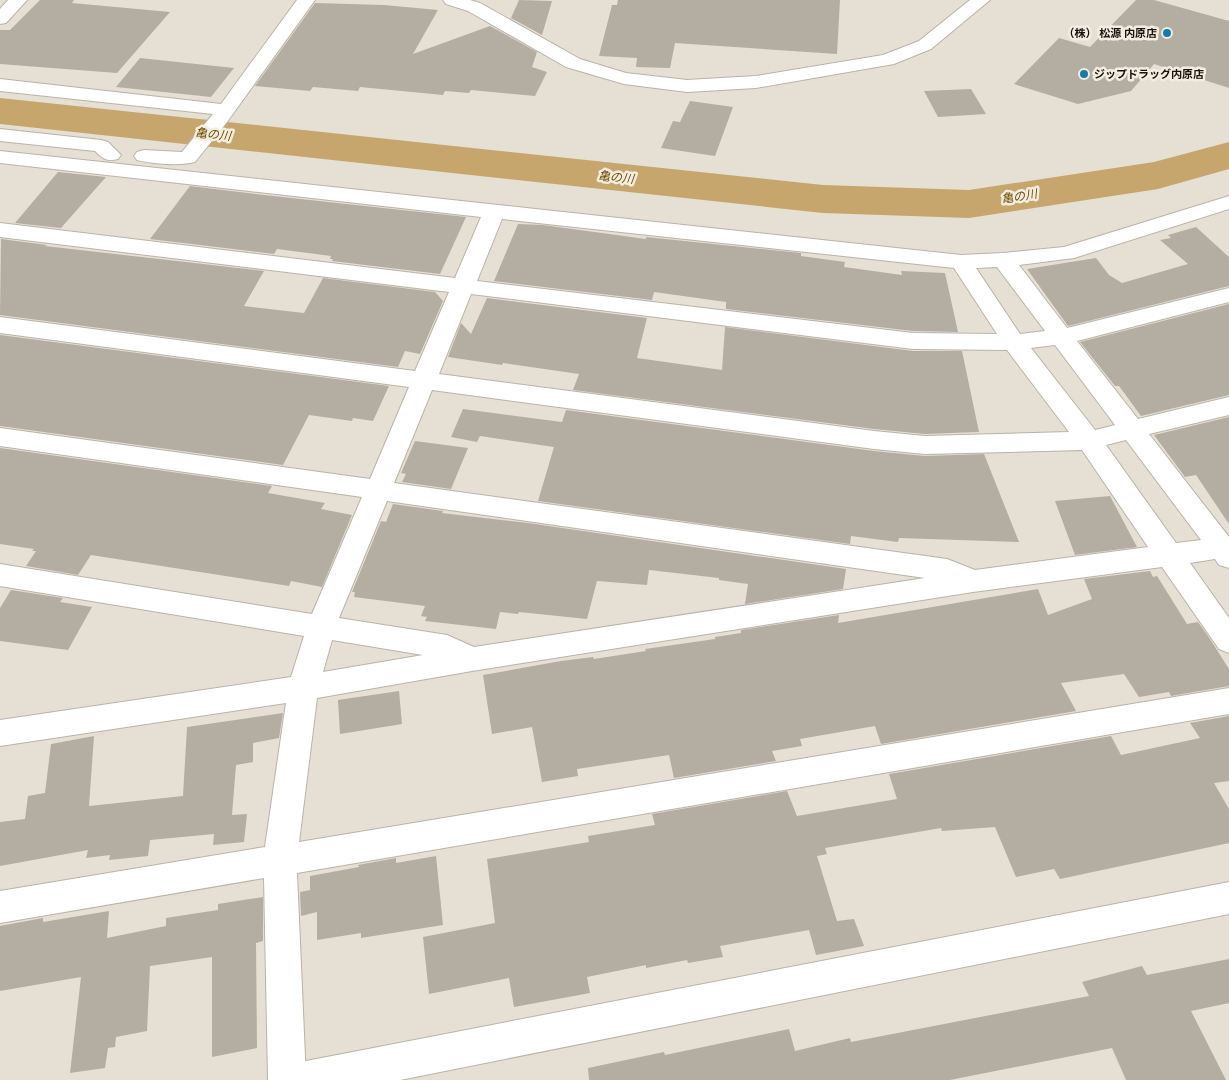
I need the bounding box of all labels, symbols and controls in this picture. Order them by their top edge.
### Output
place label: （株） 松源 内原店 [1063,26,1157,40]
marker: （株） 松源 内原店 [1161,27,1173,39]
place label: ジップドラッグ内原店 [1094,67,1204,81]
marker: ジップドラッグ内原店 [1078,68,1090,80]
water label: 亀の川 [194,125,234,144]
water label: 亀の川 [597,168,637,187]
water label: 亀の川 [1000,185,1040,206]

